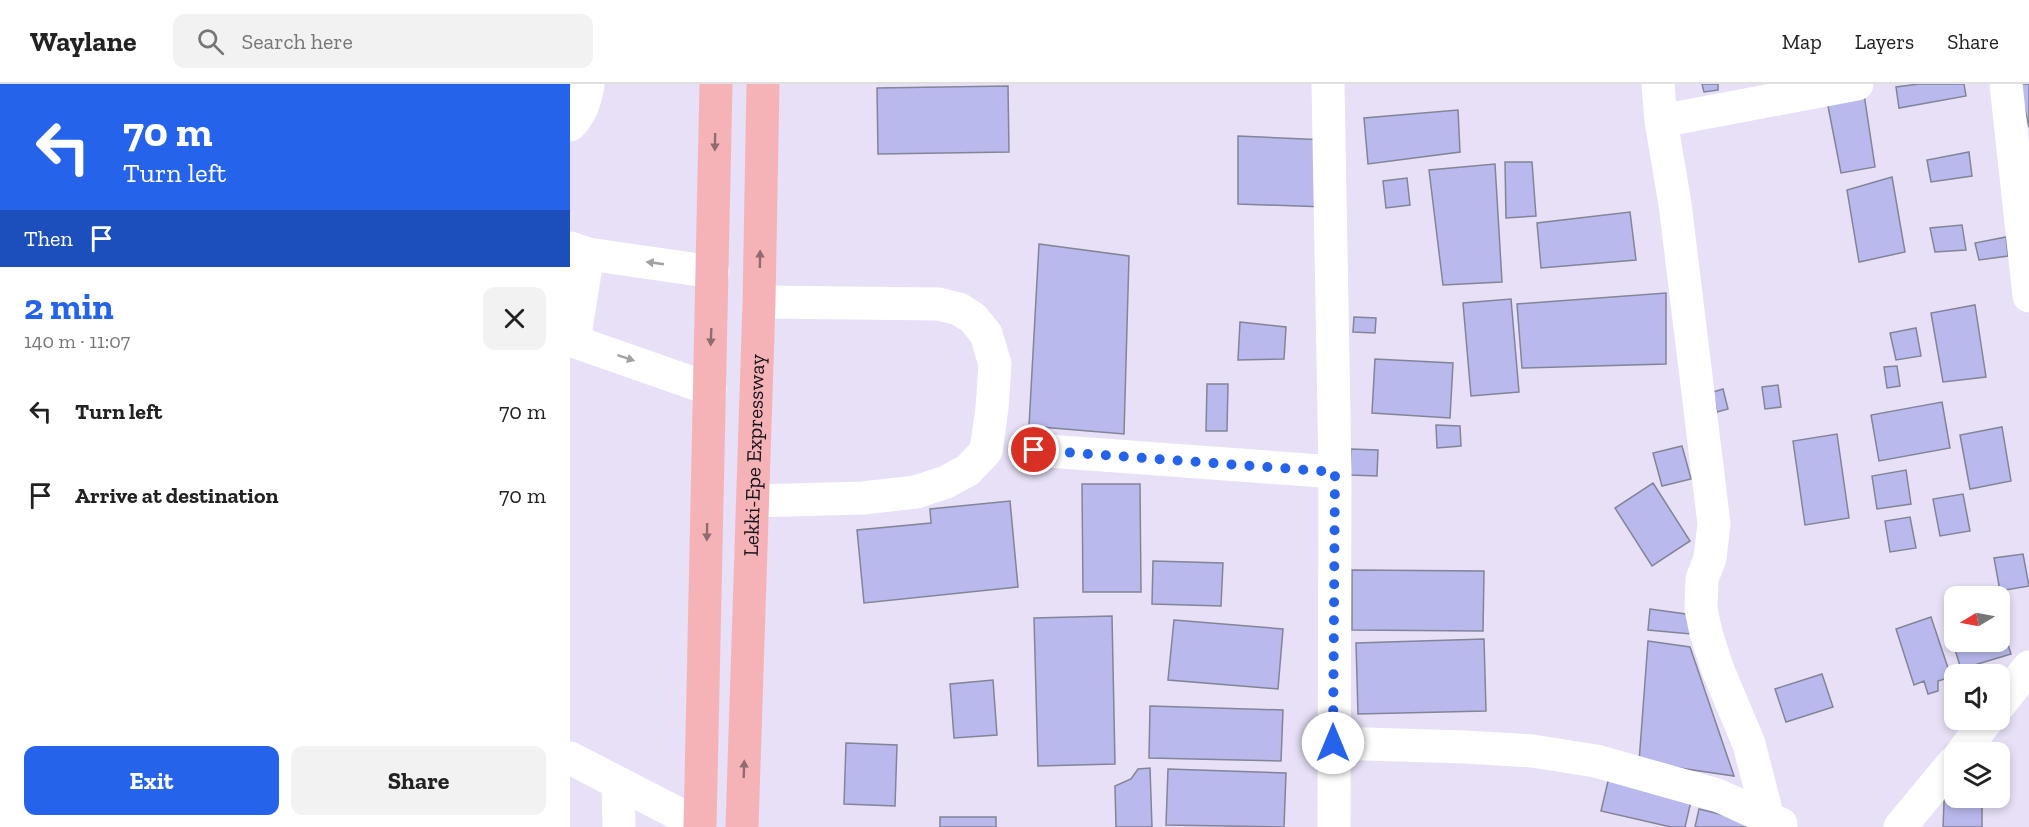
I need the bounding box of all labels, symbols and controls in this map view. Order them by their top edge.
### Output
search box [173,14,593,68]
text: Waylane [30,25,137,58]
icon: search [194,25,227,58]
text: Search here [242,28,353,55]
text: Map [1782,29,1822,54]
text: Layers [1855,29,1914,54]
text: Share [1947,29,1999,54]
text: 70 m [123,106,213,157]
icon: left [24,108,102,186]
one-way arrow [710,133,720,152]
text: Turn left [123,157,226,189]
icon: arrive [85,222,118,255]
text: Then [24,225,73,252]
one-way arrow [755,249,765,268]
one-way arrow [646,259,665,268]
text: 2 min [24,285,114,328]
button: close [483,287,546,350]
one-way arrow [707,328,716,347]
text: 140 m · 11:07 [24,329,130,353]
street label: Lekki-Epe Expressway [738,353,769,557]
one-way arrow [617,354,635,364]
icon: left [24,395,57,428]
text: Turn left [75,398,162,425]
text: 70 m [499,398,546,425]
pin [1008,424,1059,475]
icon: arrive [1017,433,1050,466]
icon: arrive [24,479,57,512]
text: Arrive at destination [75,482,278,509]
text: 70 m [499,482,546,509]
one-way arrow [702,523,712,542]
north arrow [1944,586,2010,652]
map controls [1944,586,2010,808]
button: sound [1944,664,2010,730]
position arrow [1301,711,1365,775]
button: layers [1944,742,2010,808]
button: Exit [24,746,279,815]
button: Share [291,746,546,815]
one-way arrow [739,759,749,778]

